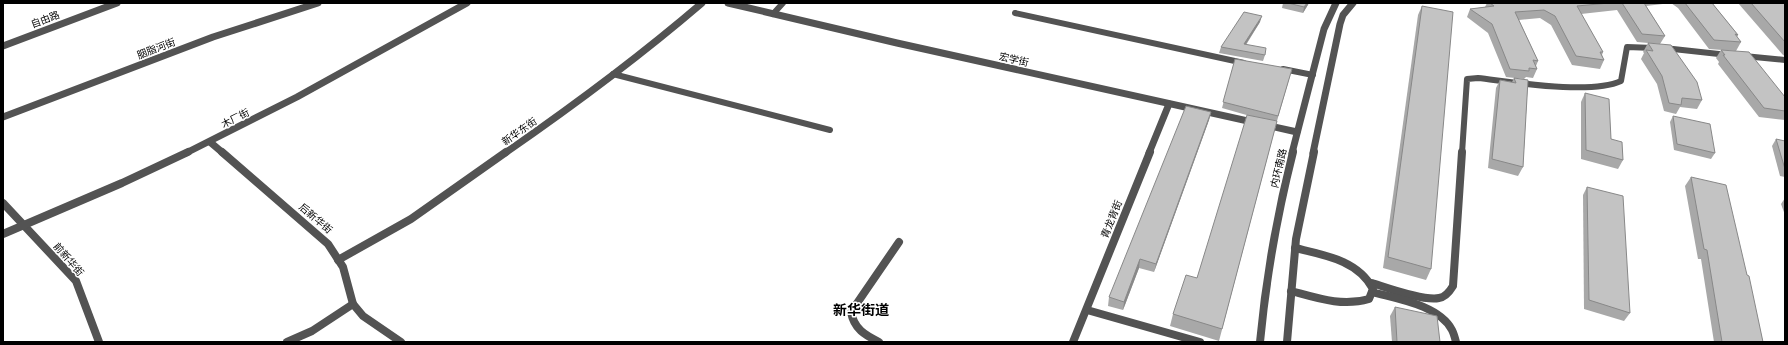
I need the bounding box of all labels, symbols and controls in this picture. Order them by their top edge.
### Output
street label: 自由路 [29,9,62,31]
street label: 胭脂河街 [136,36,177,62]
street label: 宏学街 [998,51,1030,69]
street label: 木厂街 [219,107,252,131]
street label: 新华东街 [500,115,539,148]
street label: 内环南路 [1269,147,1289,189]
street label: 青龙背街 [1099,199,1125,240]
street label: 后新华街 [296,201,334,236]
street label: 前新华街 [51,241,86,279]
district label: 新华街道 [833,302,889,319]

